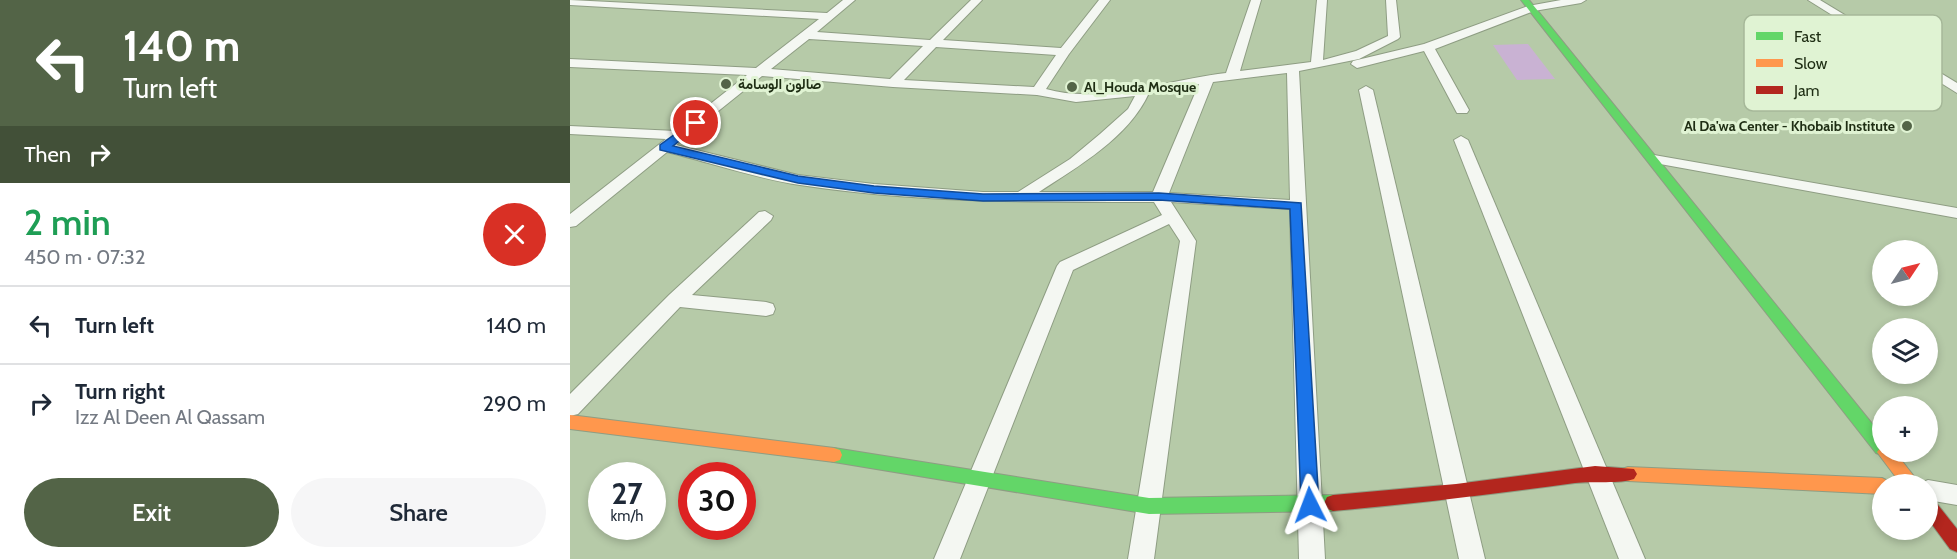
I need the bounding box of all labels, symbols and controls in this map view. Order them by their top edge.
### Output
legend [1744,15,1942,111]
text: 140 m [123,20,240,72]
icon: left [24,24,102,102]
text: Fast [1794,27,1822,46]
text: Slow [1794,54,1828,73]
text: Turn left [123,72,217,105]
place label: صالون الوسامة [738,75,822,93]
marker: صالون الوسامة [719,77,733,91]
place label: Al_Houda Mosque [1084,78,1196,96]
marker: Al_Houda Mosque [1065,80,1079,94]
text: Jam [1793,81,1820,100]
pin [670,97,721,148]
icon: arrive [679,106,712,139]
place label: Al Da'wa Center - Khobaib Institute [1684,117,1895,135]
marker: Al Da'wa Center - Khobaib Institute [1900,119,1914,133]
icon: right [83,138,116,171]
text: Then [24,141,71,168]
text: 2 min [24,200,111,244]
button: close [483,203,546,266]
north arrow [1872,240,1938,306]
map controls [1872,240,1938,540]
text: 450 m · 07:32 [24,245,145,269]
icon: left [24,309,57,342]
text: Turn left [75,312,154,339]
text: 140 m [487,312,546,339]
button: layers [1872,318,1938,384]
text: Turn right [75,378,165,405]
icon: right [24,387,57,420]
text: 290 m [482,390,546,417]
button: + [1872,396,1938,462]
text: Izz Al Deen Al Qassam [75,405,265,429]
speed limit sign: 30 [678,462,756,540]
position arrow [1278,473,1342,537]
button: − [1872,474,1938,540]
text: 27 [611,475,643,512]
button: Exit [24,478,279,547]
button: Share [291,478,546,547]
text: km/h [611,507,643,525]

